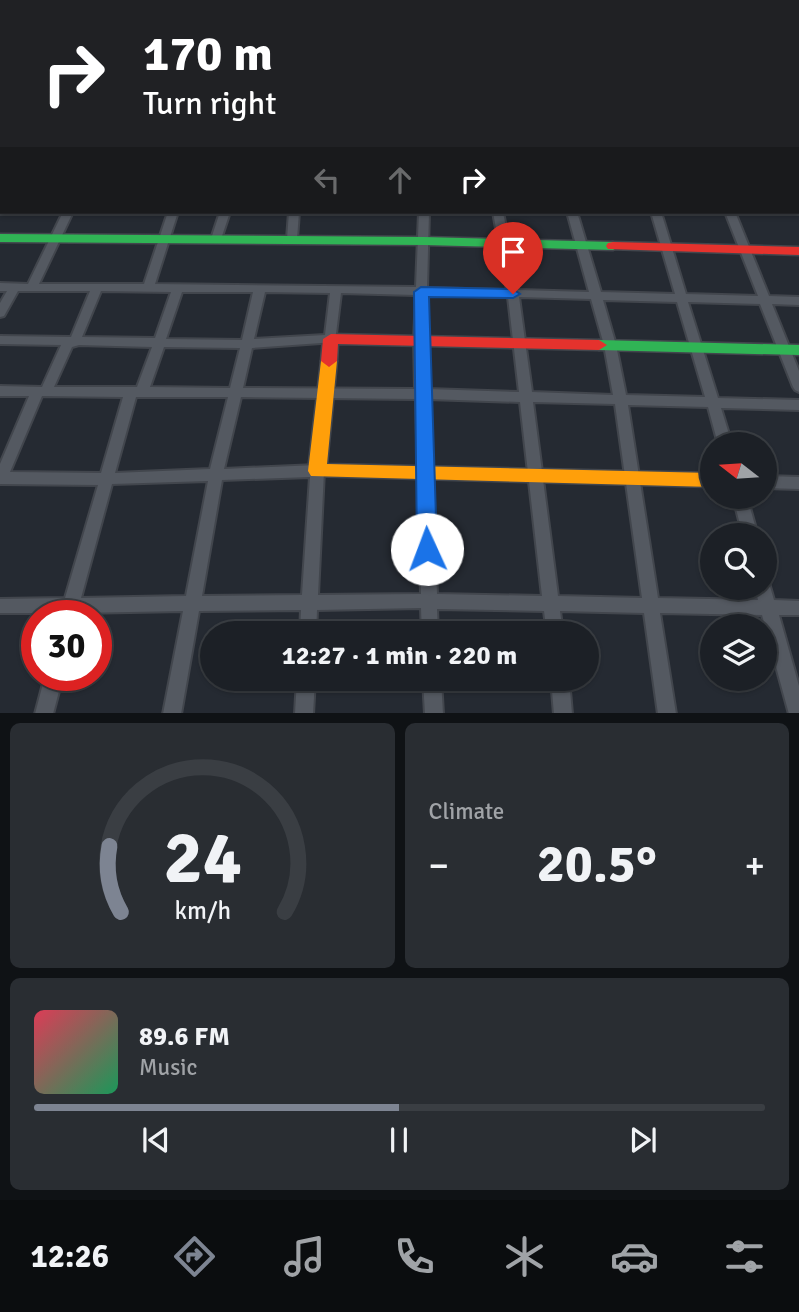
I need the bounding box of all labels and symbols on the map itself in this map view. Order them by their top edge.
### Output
pin [483,222,543,294]
north arrow [700,432,777,509]
position arrow [390,512,464,586]
speed limit sign: 30 [21,600,112,691]

